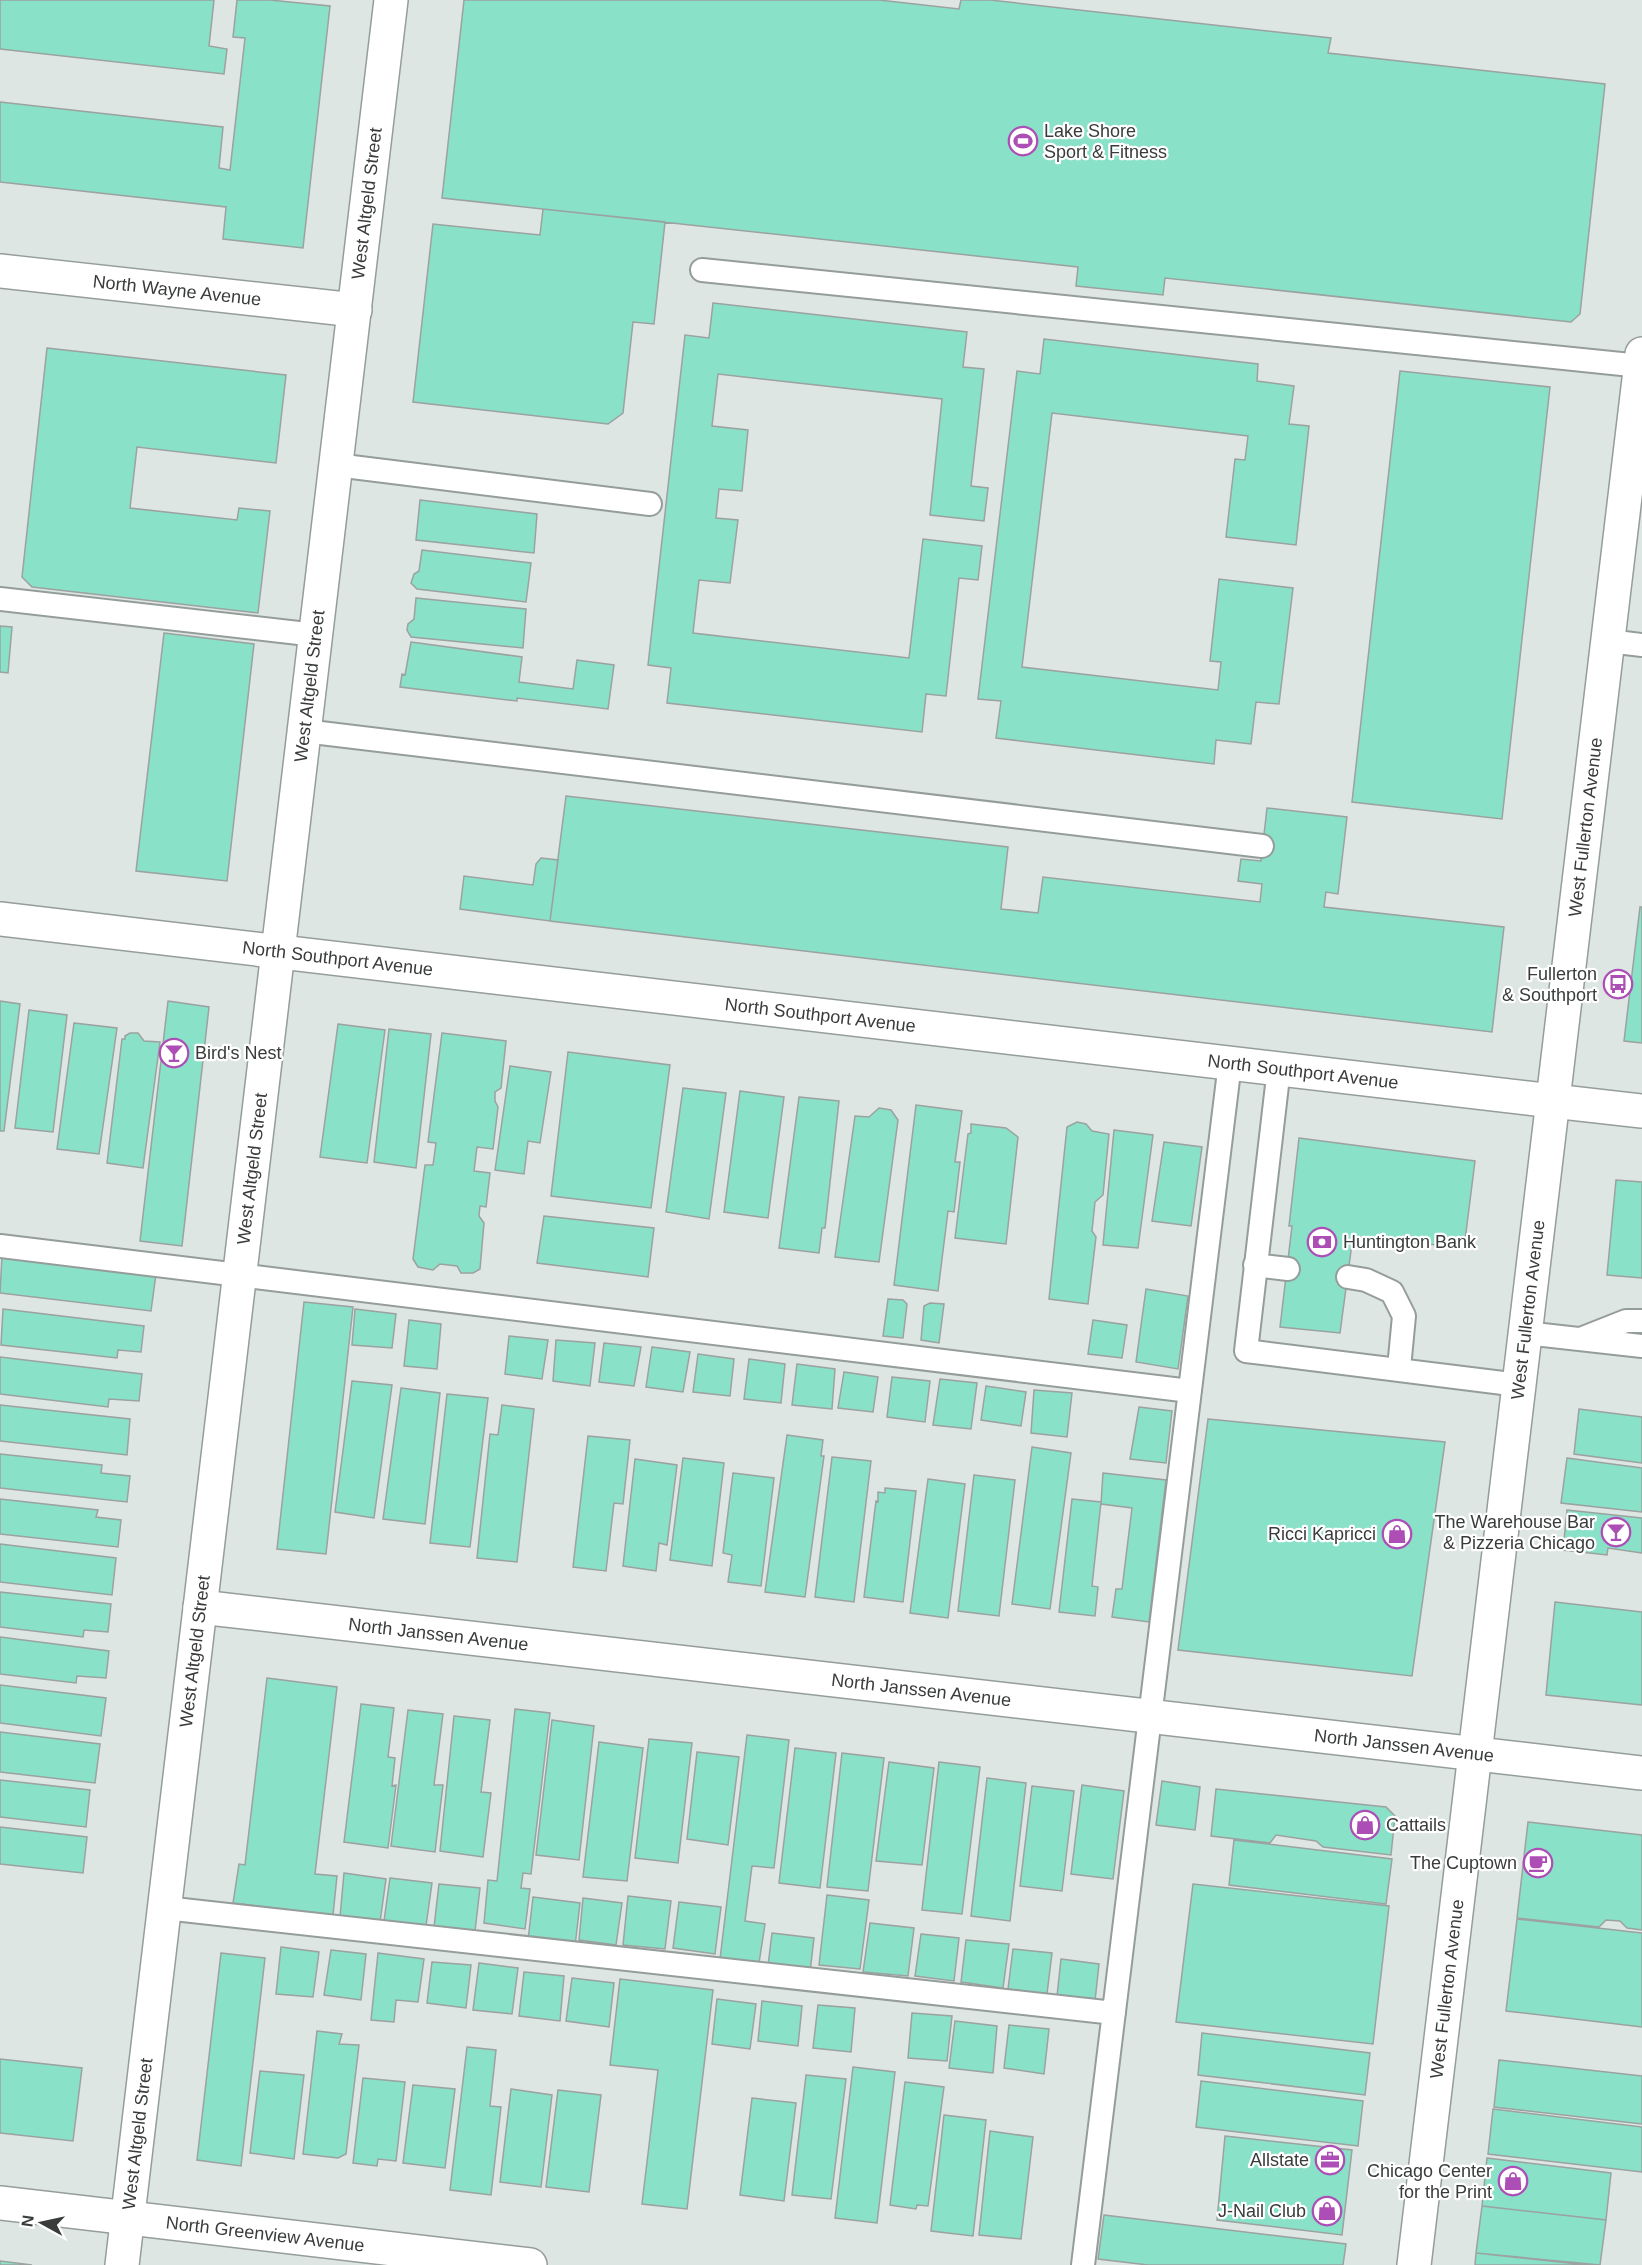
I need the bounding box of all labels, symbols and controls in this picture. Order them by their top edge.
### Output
place label: Lake Shore Sport & Fitness [1044,121,1167,162]
sports icon: Lake Shore Sport & Fitness [1007,125,1039,157]
street label: West Altgeld Street [348,126,386,281]
street label: North Wayne Avenue [92,271,262,310]
street label: West Altgeld Street [291,609,328,763]
street label: West Fullerton Avenue [1565,736,1606,918]
street label: North Southport Avenue [241,937,434,980]
place label: Fullerton & Southport [1502,964,1597,1005]
bus stop icon: Fullerton & Southport [1602,968,1634,1000]
street label: North Southport Avenue [724,994,917,1036]
bar icon: Bird's Nest [158,1037,190,1069]
place label: Bird's Nest [195,1043,281,1063]
street label: North Southport Avenue [1207,1051,1400,1093]
street label: West Altgeld Street [233,1092,271,1246]
street label: West Fullerton Avenue [1507,1219,1549,1401]
bank icon: Huntington Bank [1306,1226,1338,1258]
place label: Huntington Bank [1343,1232,1477,1252]
place label: The Warehouse Bar & Pizzeria Chicago [1435,1512,1595,1553]
bar icon: The Warehouse Bar & Pizzeria Chicago [1600,1516,1632,1548]
shop icon: Ricci Kapricci [1381,1518,1413,1550]
place label: Ricci Kapricci [1268,1524,1376,1544]
street label: West Altgeld Street [176,1574,214,1728]
street label: North Janssen Avenue [347,1614,529,1655]
street label: North Janssen Avenue [830,1670,1012,1710]
street label: North Janssen Avenue [1313,1725,1495,1766]
shop icon: Cattails [1349,1809,1381,1841]
place label: Cattails [1386,1815,1446,1835]
cafe icon: The Cuptown [1522,1847,1554,1879]
place label: The Cuptown [1410,1853,1517,1873]
street label: West Fullerton Avenue [1426,1898,1468,2080]
street label: West Altgeld Street [119,2057,157,2211]
office icon: Allstate [1314,2144,1346,2176]
place label: Allstate [1250,2150,1309,2170]
place label: Chicago Center for the Print [1367,2161,1492,2202]
shop icon: Chicago Center for the Print [1497,2165,1529,2197]
north arrow [12,2193,72,2253]
shop icon: J-Nail Club [1311,2195,1343,2227]
place label: J-Nail Club [1218,2201,1306,2221]
street label: North Greenview Avenue [165,2212,366,2256]
text: N [18,2214,37,2228]

